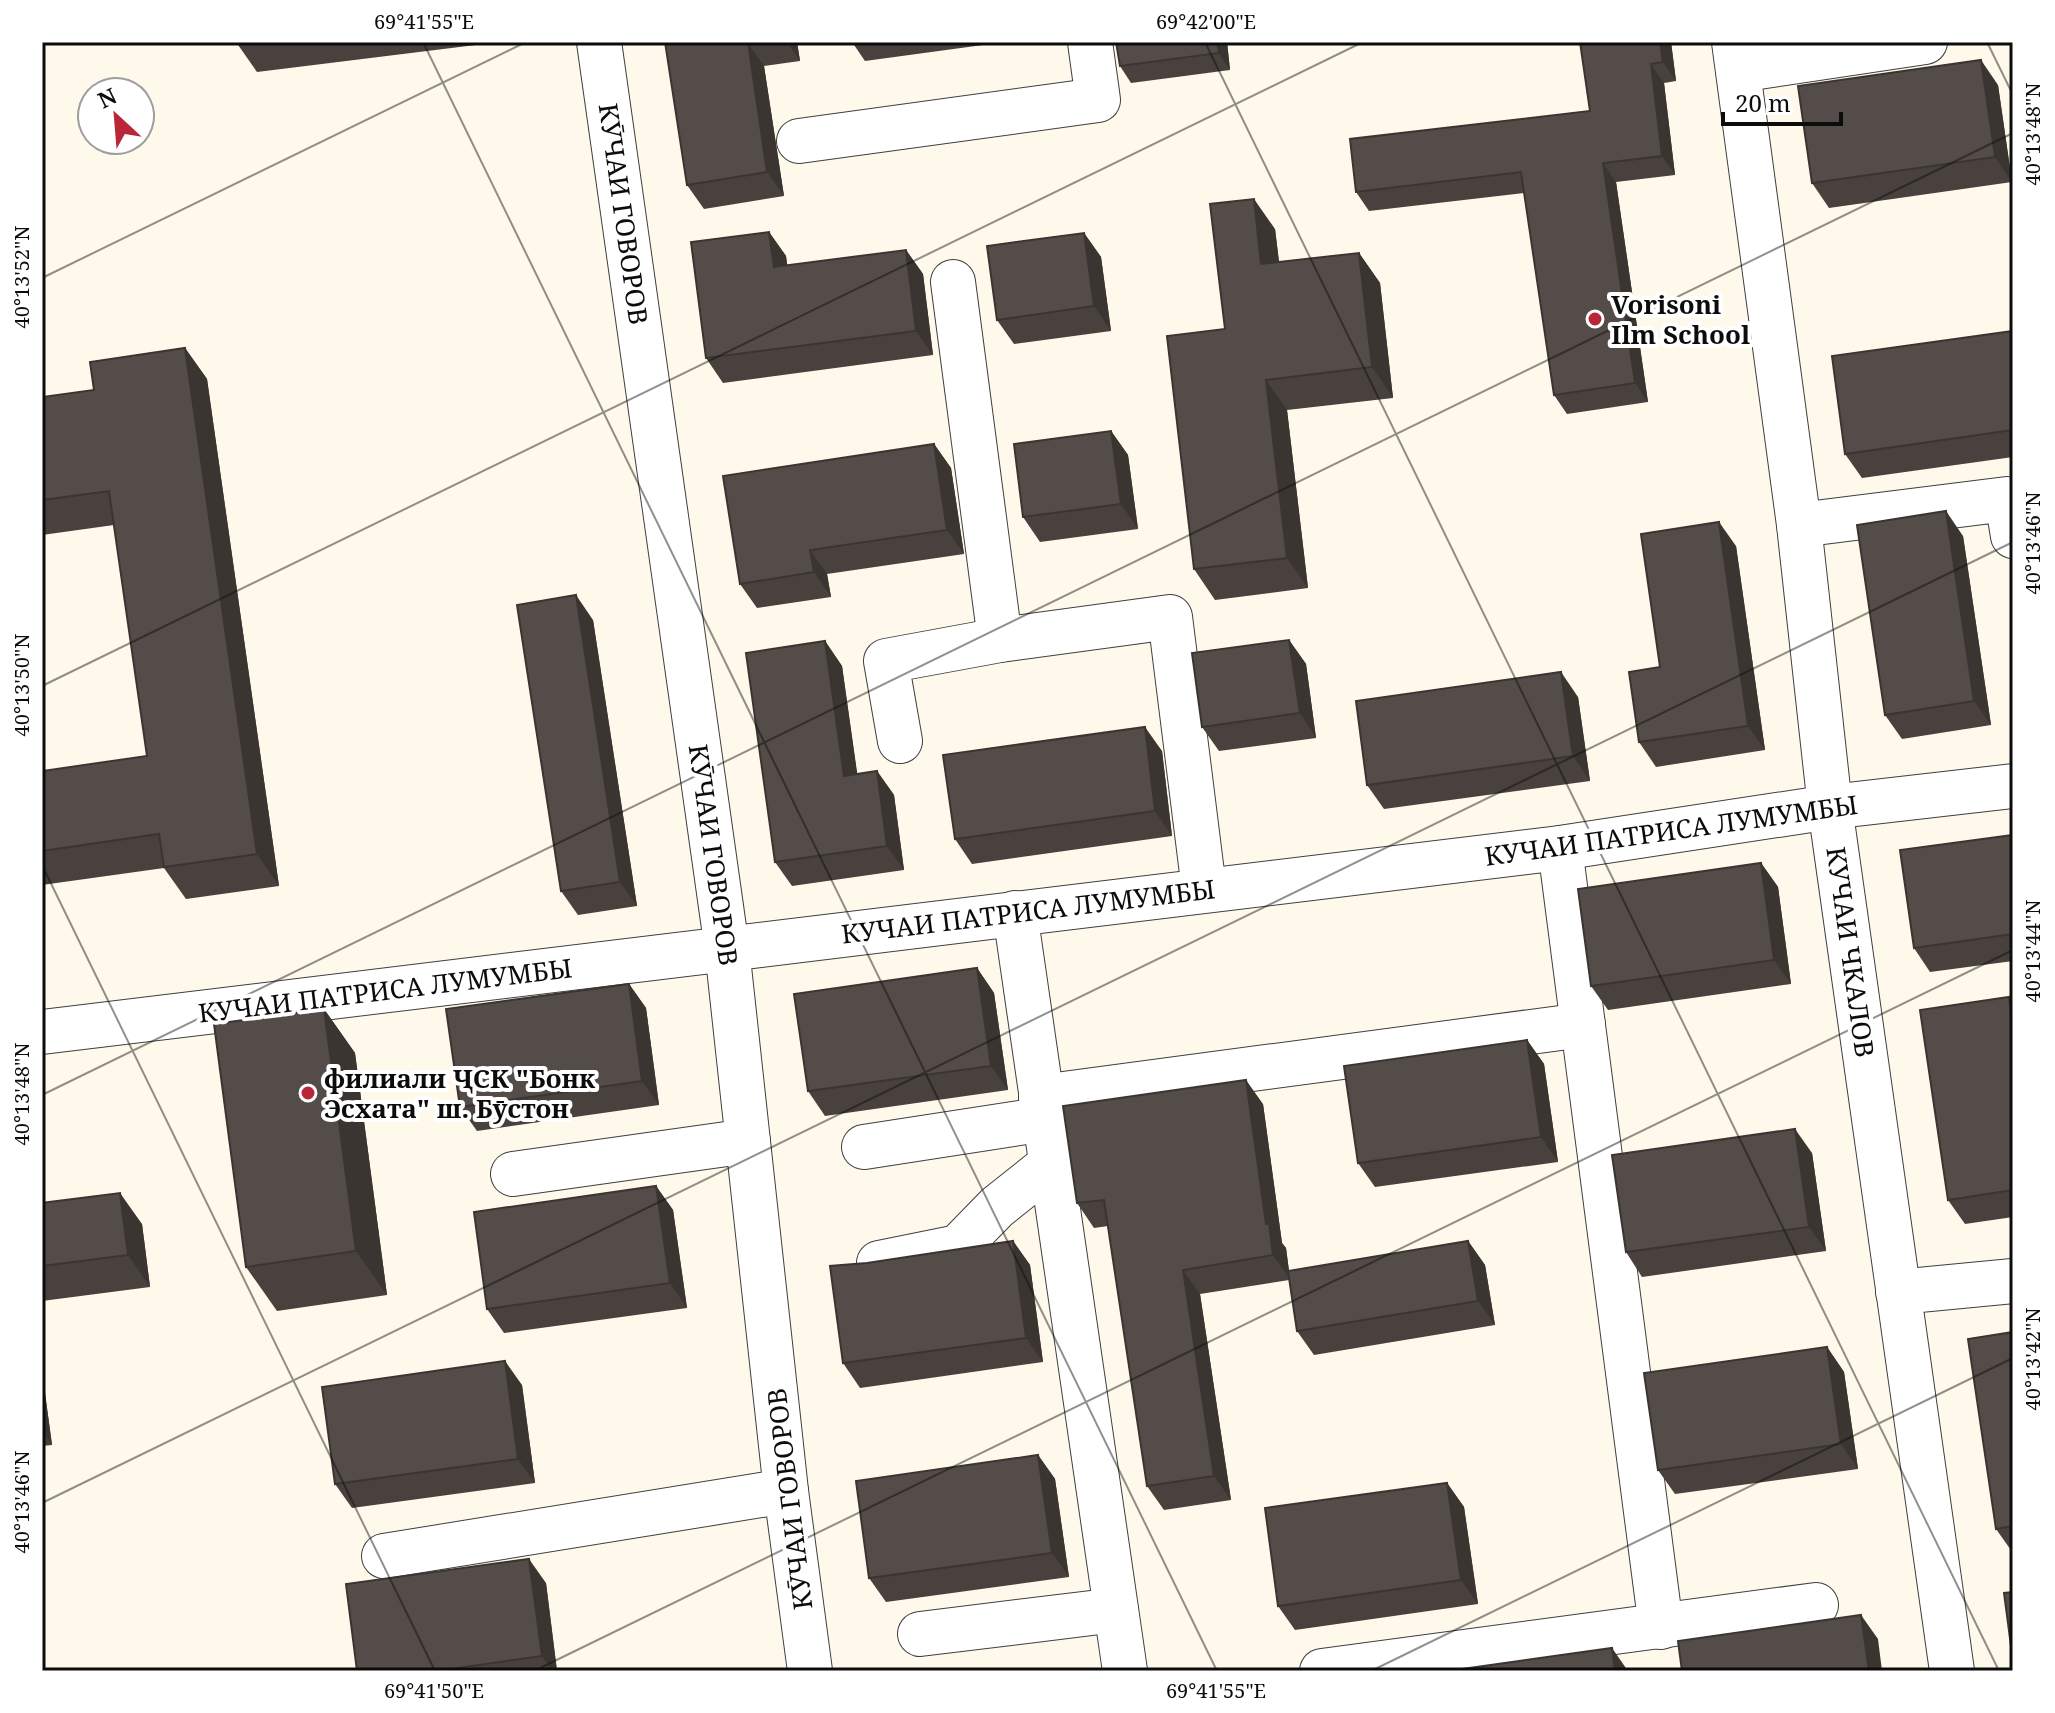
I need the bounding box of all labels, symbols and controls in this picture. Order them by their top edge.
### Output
text: 69°41'55"E [374,8,474,35]
text: 69°42'00"E [1156,8,1256,35]
north arrow [76,76,156,156]
scale bar [1723,76,1841,126]
text: N [92,80,121,114]
text: 40°13'48"N [2019,83,2046,185]
text: 20 m [1735,86,1791,119]
street label: КӮЧАИ ГОВОРОВ [591,101,657,327]
text: 40°13'52"N [8,226,35,328]
place label: Vorisoni Ilm School [1611,286,1750,352]
marker: Vorisoni Ilm School [1586,310,1604,328]
text: 40°13'46"N [2019,492,2046,594]
text: 40°13'50"N [8,634,35,736]
street label: КӮЧАИ ГОВОРОВ [681,742,747,968]
street label: КУЧАИ ПАТРИСА ЛУМУМБЫ [1482,786,1860,874]
street label: КУЧАИ ЧКАЛОВ [1818,844,1884,1060]
street label: КУЧАИ ПАТРИСА ЛУМУМБЫ [839,870,1217,952]
text: 40°13'44"N [2019,900,2046,1002]
street label: КУЧАИ ПАТРИСА ЛУМУМБЫ [196,949,574,1031]
text: 40°13'48"N [8,1043,35,1145]
place label: филиали ҶСК "Бонк Эсхата" ш. Бӯстон [324,1060,596,1126]
marker: филиали ҶСК "Бонк Эсхата" ш. Бӯстон [299,1084,317,1102]
text: 40°13'42"N [2019,1308,2046,1410]
street label: КӮЧАИ ГОВОРОВ [758,1386,820,1612]
text: 40°13'46"N [8,1451,35,1553]
text: 69°41'50"E [384,1677,484,1704]
text: 69°41'55"E [1166,1677,1266,1704]

